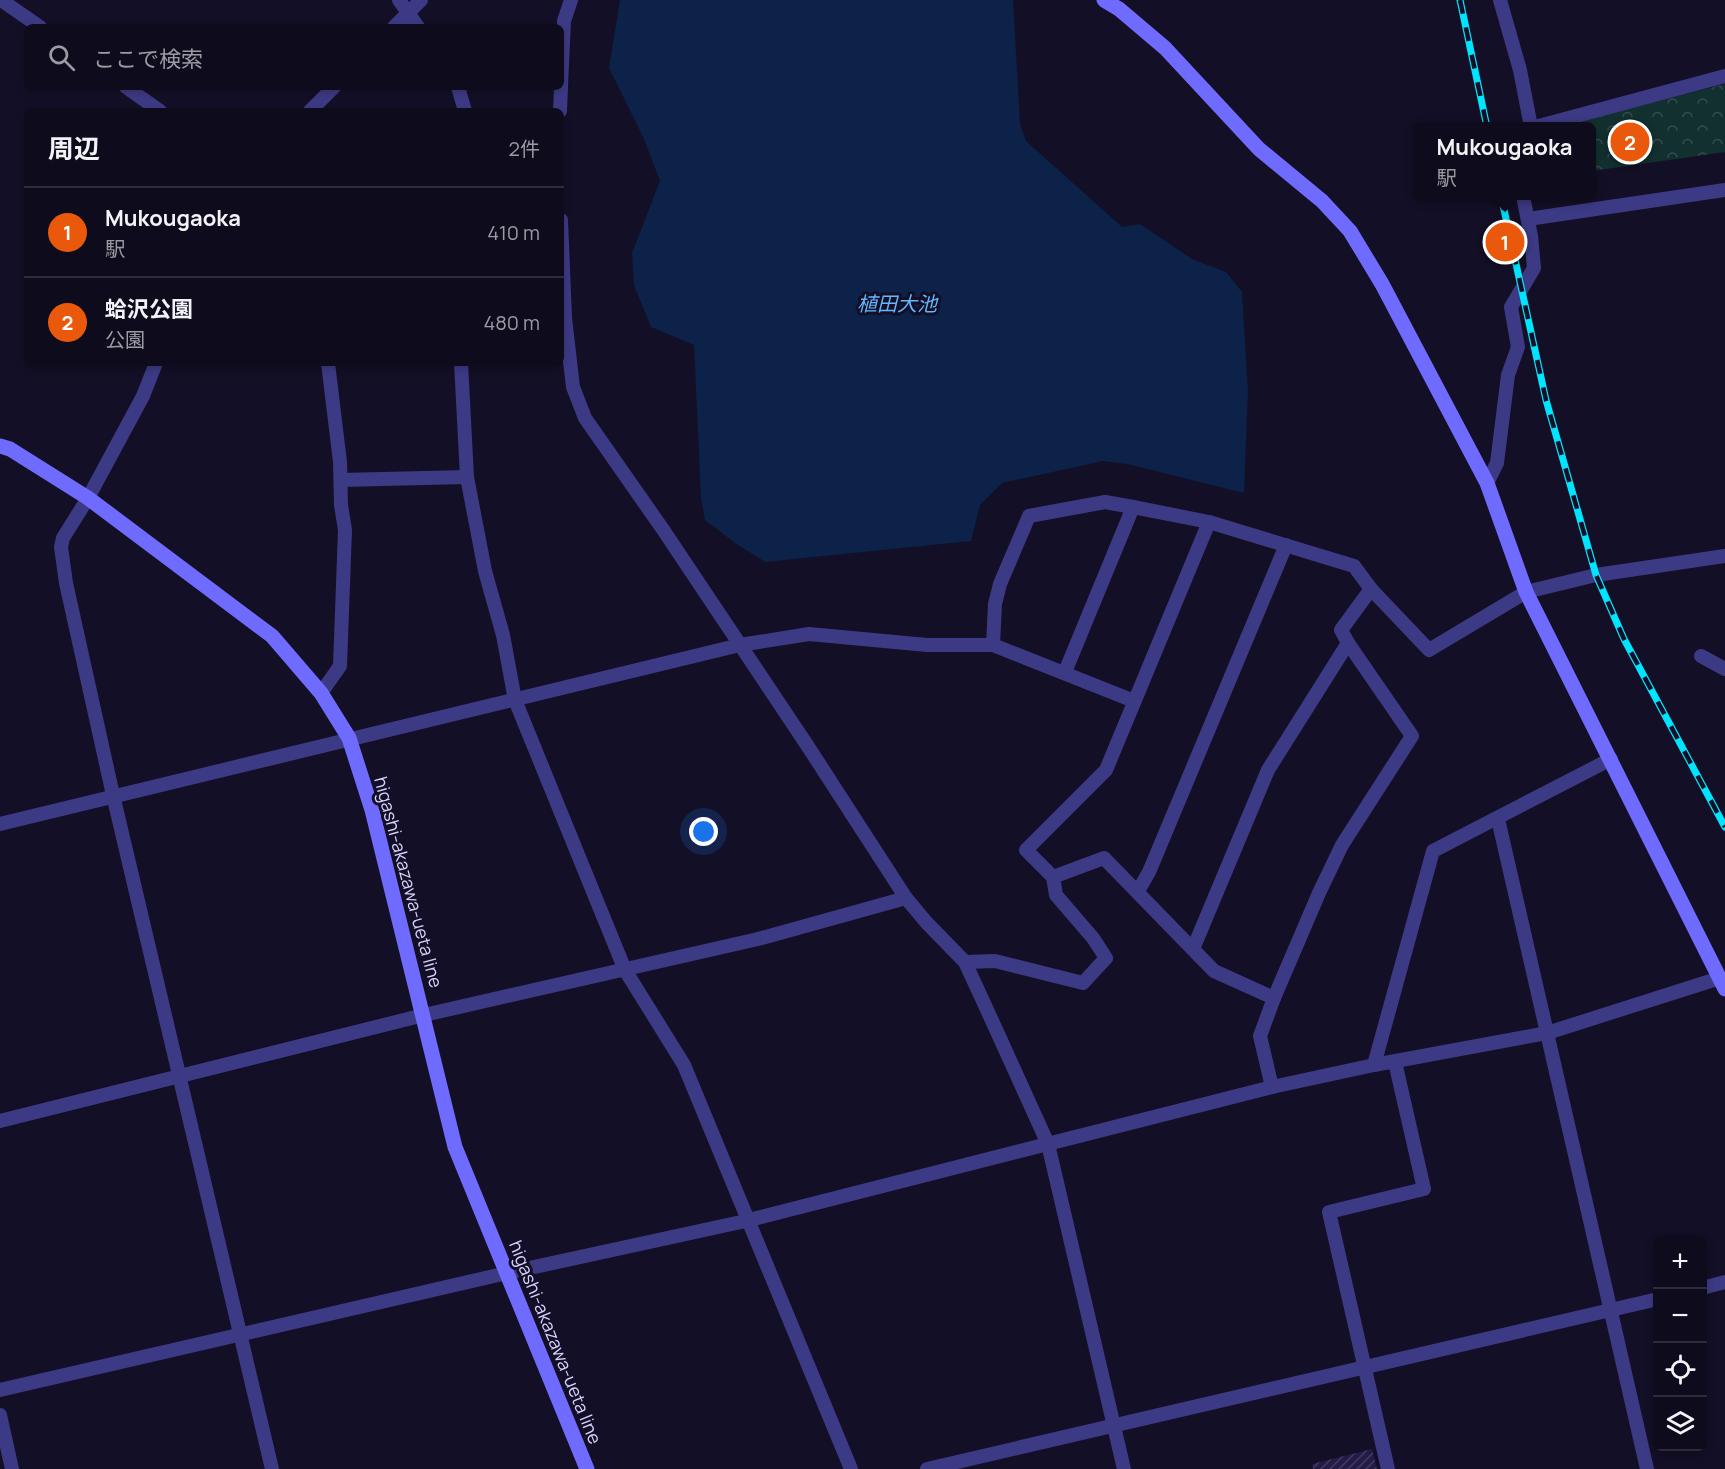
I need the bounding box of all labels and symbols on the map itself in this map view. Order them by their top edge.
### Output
pin: 2 [1610,120,1650,164]
pin: 1 [1486,220,1524,264]
water label: 植田大池 [857,290,939,317]
street label: higashi-akazawa-ueta line [369,774,449,990]
your location [689,817,718,846]
street label: higashi-akazawa-ueta line [504,1237,608,1447]

